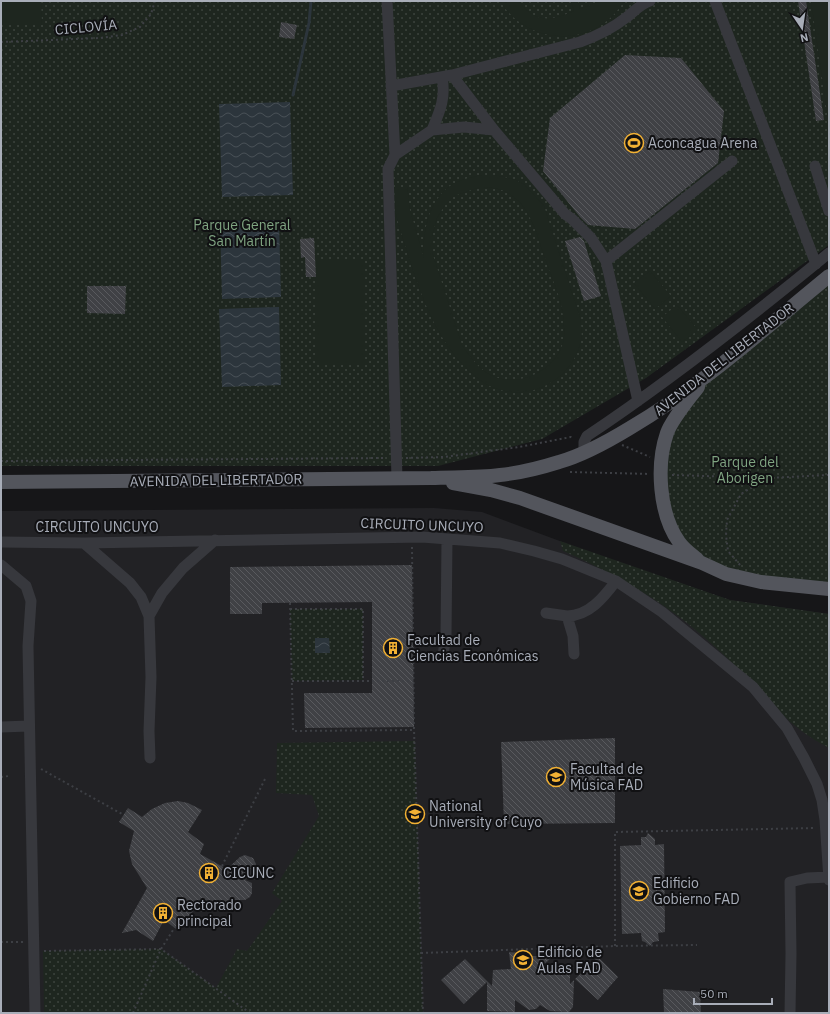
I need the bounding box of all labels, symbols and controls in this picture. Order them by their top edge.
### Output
north arrow [782,8,822,48]
street label: CICLOVÍA [54,14,118,39]
text: N [799,30,810,45]
sports icon: Aconcagua Arena [623,132,645,154]
place label: Aconcagua Arena [648,134,758,152]
park label: Parque General San Martín [193,216,291,250]
street label: AVENIDA DEL LIBERTADOR [650,299,798,419]
park label: Parque del Aborigen [711,453,779,487]
street label: AVENIDA DEL LIBERTADOR [129,469,303,491]
street label: CIRCUITO UNCUYO [360,514,484,536]
street label: CIRCUITO UNCUYO [35,518,159,536]
place label: Facultad de Ciencias Económicas [407,631,539,665]
building icon: Facultad de Ciencias Económicas [382,637,404,659]
place label: Facultad de Música FAD [570,760,643,794]
school or university icon: Facultad de Música FAD [545,766,567,788]
place label: National University of Cuyo [429,797,542,831]
school or university icon: National University of Cuyo [404,803,426,825]
building icon: CICUNC [198,862,220,884]
place label: CICUNC [223,864,274,882]
place label: Edificio Gobierno FAD [653,874,740,908]
school or university icon: Edificio Gobierno FAD [628,880,650,902]
place label: Rectorado principal [177,896,242,930]
building icon: Rectorado principal [152,902,174,924]
place label: Edificio de Aulas FAD [537,943,602,977]
school or university icon: Edificio de Aulas FAD [512,949,534,971]
scale bar [694,980,772,1006]
text: 50 m [700,986,728,1001]

